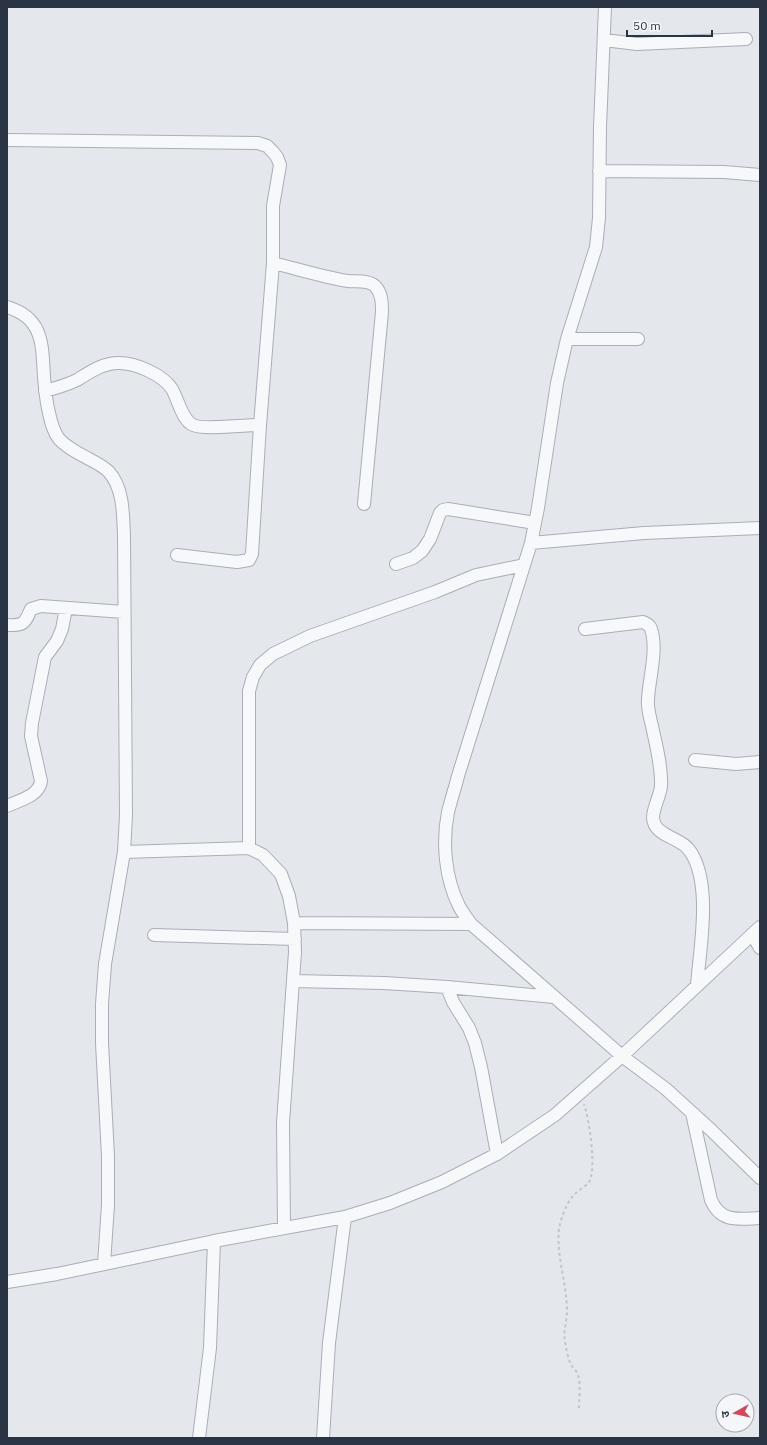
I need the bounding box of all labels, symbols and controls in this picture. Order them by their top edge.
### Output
scale bar [627,12,712,38]
text: 50 m [633,18,661,33]
north arrow [715,1393,755,1433]
text: उ [718,1410,732,1419]

